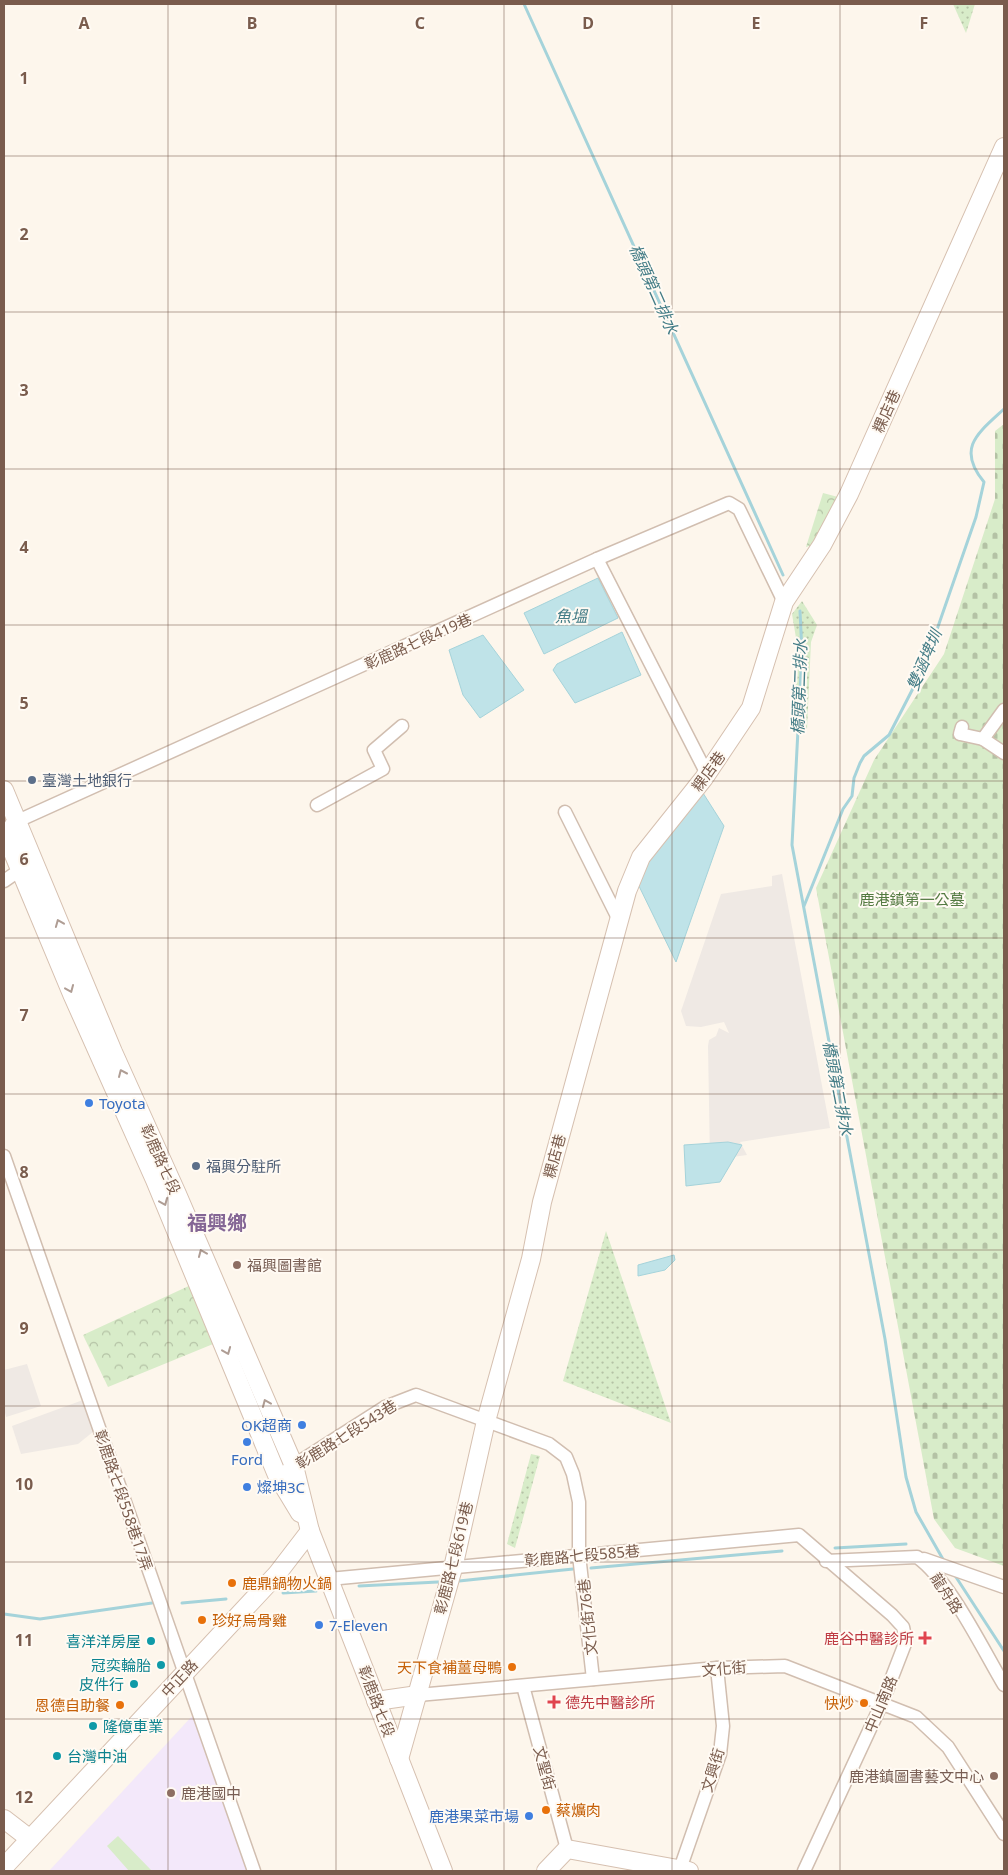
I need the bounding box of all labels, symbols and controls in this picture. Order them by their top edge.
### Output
text: A [78,12,90,34]
text: B [247,12,257,34]
text: C [415,12,425,34]
text: D [582,12,594,34]
text: E [752,12,761,34]
text: F [920,12,928,34]
text: 1 [19,67,29,89]
text: 2 [19,223,29,245]
water label: 橋頭第二排水 [624,241,684,338]
text: 3 [19,379,29,401]
street label: 粿店巷 [868,386,904,436]
text: 4 [19,536,29,558]
water label: 魚塭 [555,605,589,627]
street label: 彰鹿路七段419巷 [361,608,475,674]
water label: 雙涵埤圳 [901,624,947,694]
water label: 橋頭第二排水 [786,638,812,735]
text: 5 [19,692,29,714]
street label: 粿店巷 [687,747,729,795]
place label: 臺灣土地銀行 [42,770,132,790]
marker: 臺灣土地銀行 [26,774,38,786]
text: 6 [19,848,29,870]
park label: 鹿港鎮第一公墓 [859,889,965,909]
one-way arrow [54,919,65,928]
one-way arrow [64,984,74,993]
text: 7 [19,1004,29,1026]
water label: 橋頭第二排水 [818,1039,858,1138]
one-way arrow [118,1069,129,1078]
place label: Toyota [99,1093,146,1113]
marker: Toyota [83,1097,95,1109]
street label: 彰鹿路七段 [137,1121,185,1197]
street label: 粿店巷 [539,1132,569,1180]
place label: 福興分駐所 [206,1156,281,1176]
marker: 福興分駐所 [190,1160,202,1172]
text: 8 [19,1161,29,1183]
one-way arrow [158,1197,169,1206]
district label: 福興鄉 [187,1209,247,1236]
one-way arrow [198,1249,209,1258]
place label: 福興圖書館 [247,1255,322,1275]
marker: 福興圖書館 [231,1259,243,1271]
text: 9 [19,1317,29,1339]
one-way arrow [221,1346,232,1355]
street label: 彰鹿路七段543巷 [292,1395,400,1473]
one-way arrow [262,1399,273,1408]
place label: OK超商 [241,1415,292,1435]
marker: OK超商 [296,1419,308,1431]
street label: 彰鹿路七段558巷17弄 [90,1427,158,1573]
marker: Ford [241,1436,253,1448]
place label: Ford [231,1449,263,1469]
text: 10 [15,1473,33,1495]
place label: 燦坤3C [257,1477,306,1497]
marker: 燦坤3C [241,1481,253,1493]
street label: 彰鹿路七段619巷 [429,1499,477,1617]
street label: 彰鹿路七段585巷 [523,1540,641,1570]
street label: 龍舟路 [926,1569,968,1617]
place label: 鹿鼎鍋物火鍋 [242,1573,332,1593]
marker: 鹿鼎鍋物火鍋 [226,1577,238,1589]
street label: 文化街76巷 [573,1578,601,1656]
place label: 珍好烏骨雞 [212,1610,287,1630]
marker: 珍好烏骨雞 [196,1614,208,1626]
place label: 7-Eleven [329,1615,388,1635]
marker: 7-Eleven [313,1619,325,1631]
place label: 鹿谷中醫診所 [824,1628,914,1648]
text: 11 [15,1629,33,1651]
place label: 喜洋洋房屋 [66,1631,141,1651]
marker: 鹿谷中醫診所 [918,1631,932,1645]
marker: 喜洋洋房屋 [145,1635,157,1647]
place label: 冠奕輪胎 [91,1655,151,1675]
street label: 中正路 [156,1655,202,1701]
street label: 文化街 [701,1656,747,1680]
place label: 天下食補薑母鴨 [397,1657,502,1677]
marker: 冠奕輪胎 [155,1659,167,1671]
marker: 天下食補薑母鴨 [506,1661,518,1673]
street label: 彰鹿路七段 [354,1662,400,1740]
street label: 中山南路 [859,1672,901,1736]
place label: 皮件行 [79,1674,124,1694]
marker: 皮件行 [128,1678,140,1690]
place label: 德先中醫診所 [565,1692,655,1712]
place label: 快炒 [824,1693,854,1713]
place label: 恩德自助餐 [35,1695,110,1715]
marker: 德先中醫診所 [547,1695,561,1709]
marker: 快炒 [858,1697,870,1709]
marker: 恩德自助餐 [114,1699,126,1711]
place label: 隆億車業 [103,1716,163,1736]
marker: 隆億車業 [87,1720,99,1732]
street label: 文聖街 [530,1744,560,1792]
place label: 台灣中油 [67,1746,127,1766]
street label: 文興街 [696,1746,728,1794]
marker: 台灣中油 [51,1750,63,1762]
place label: 鹿港鎮圖書藝文中心 [849,1766,984,1786]
marker: 鹿港鎮圖書藝文中心 [988,1770,1000,1782]
place label: 鹿港國中 [181,1783,241,1803]
text: 12 [15,1786,33,1808]
marker: 鹿港國中 [165,1787,177,1799]
place label: 蔡爌肉 [556,1800,601,1820]
marker: 蔡爌肉 [540,1804,552,1816]
place label: 鹿港果菜市場 [429,1806,519,1826]
marker: 鹿港果菜市場 [523,1810,535,1822]

